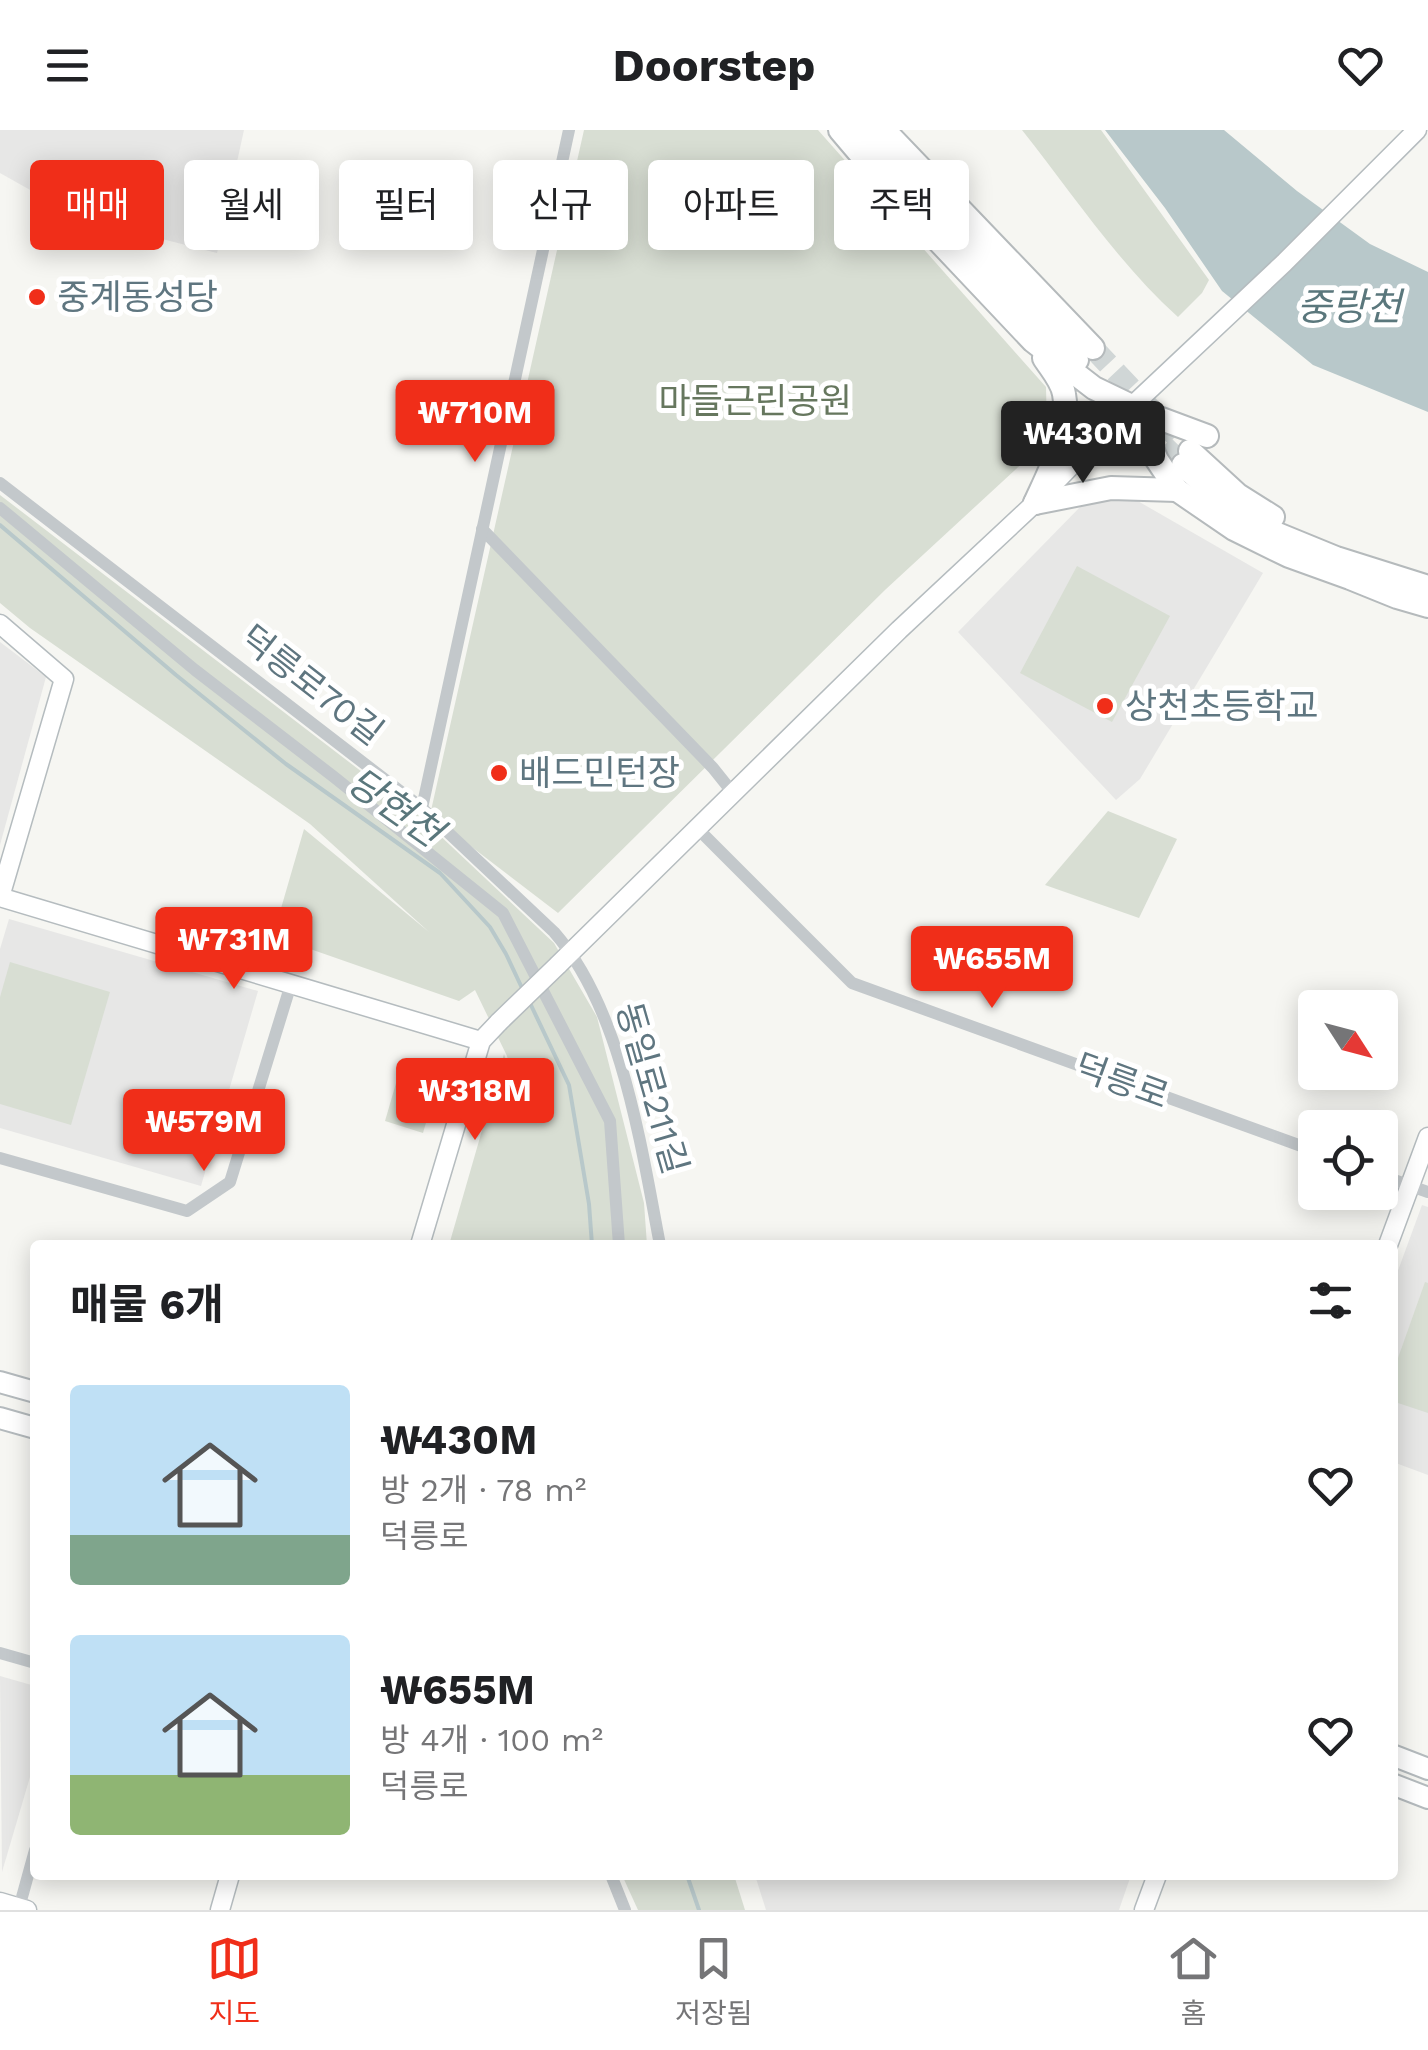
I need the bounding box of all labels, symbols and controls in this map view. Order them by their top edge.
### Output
icon: menu [40,38,95,93]
icon: heart [1333,38,1388,93]
text: Doorstep [612,39,816,92]
chip: 매매 [30,160,164,250]
chip: 월세 [184,160,319,250]
chip: 필터 [339,160,473,250]
chip: 신규 [493,160,628,250]
chip: 아파트 [648,160,814,250]
chip: 주택 [834,160,969,250]
place label: 중계동성당 [57,276,218,318]
water label: 중랑천 [1297,285,1405,329]
marker: 중계동성당 [26,286,48,308]
pin: ₩710M [405,380,545,465]
park label: 마들근린공원 [658,380,852,422]
text: ₩710M [418,393,532,431]
pin: ₩430M [1013,401,1153,486]
text: ₩430M [1023,414,1143,452]
street label: 덕릉로70길 [232,616,392,754]
place label: 상천초등학교 [1125,685,1318,727]
marker: 상천초등학교 [1094,695,1116,717]
place label: 배드민턴장 [519,752,680,794]
water label: 당현천 [339,759,454,857]
marker: 배드민턴장 [488,762,510,784]
pin: ₩731M [164,907,304,992]
text: ₩731M [177,920,291,958]
pin: ₩655M [922,926,1062,1011]
text: ₩655M [933,939,1051,977]
north arrow [1298,990,1398,1090]
map controls [1298,990,1398,1210]
street label: 동일로211길 [607,997,697,1179]
street label: 덕릉로 [1069,1045,1175,1117]
pin: ₩318M [405,1058,545,1143]
text: ₩318M [418,1071,532,1109]
pin: ₩579M [134,1089,274,1174]
text: ₩579M [145,1102,263,1140]
button: locate [1298,1110,1398,1210]
icon: filters [1303,1273,1358,1328]
text: 매물 6개 [70,1280,224,1329]
text: ₩430M [380,1415,537,1464]
icon: home [150,1425,270,1545]
icon: heart [1303,1458,1358,1513]
text: 방 2개 · 78 m² [380,1471,586,1509]
text: 덕릉로 [380,1517,468,1555]
text: ₩655M [380,1665,535,1714]
icon: home [150,1675,270,1795]
icon: heart [1303,1708,1358,1763]
text: 방 4개 · 100 m² [380,1721,603,1759]
text: 덕릉로 [380,1767,468,1805]
tab: 지도 [207,1931,262,2031]
tab: 저장됨 [675,1931,753,2031]
tab: 홈 [1166,1931,1221,2031]

